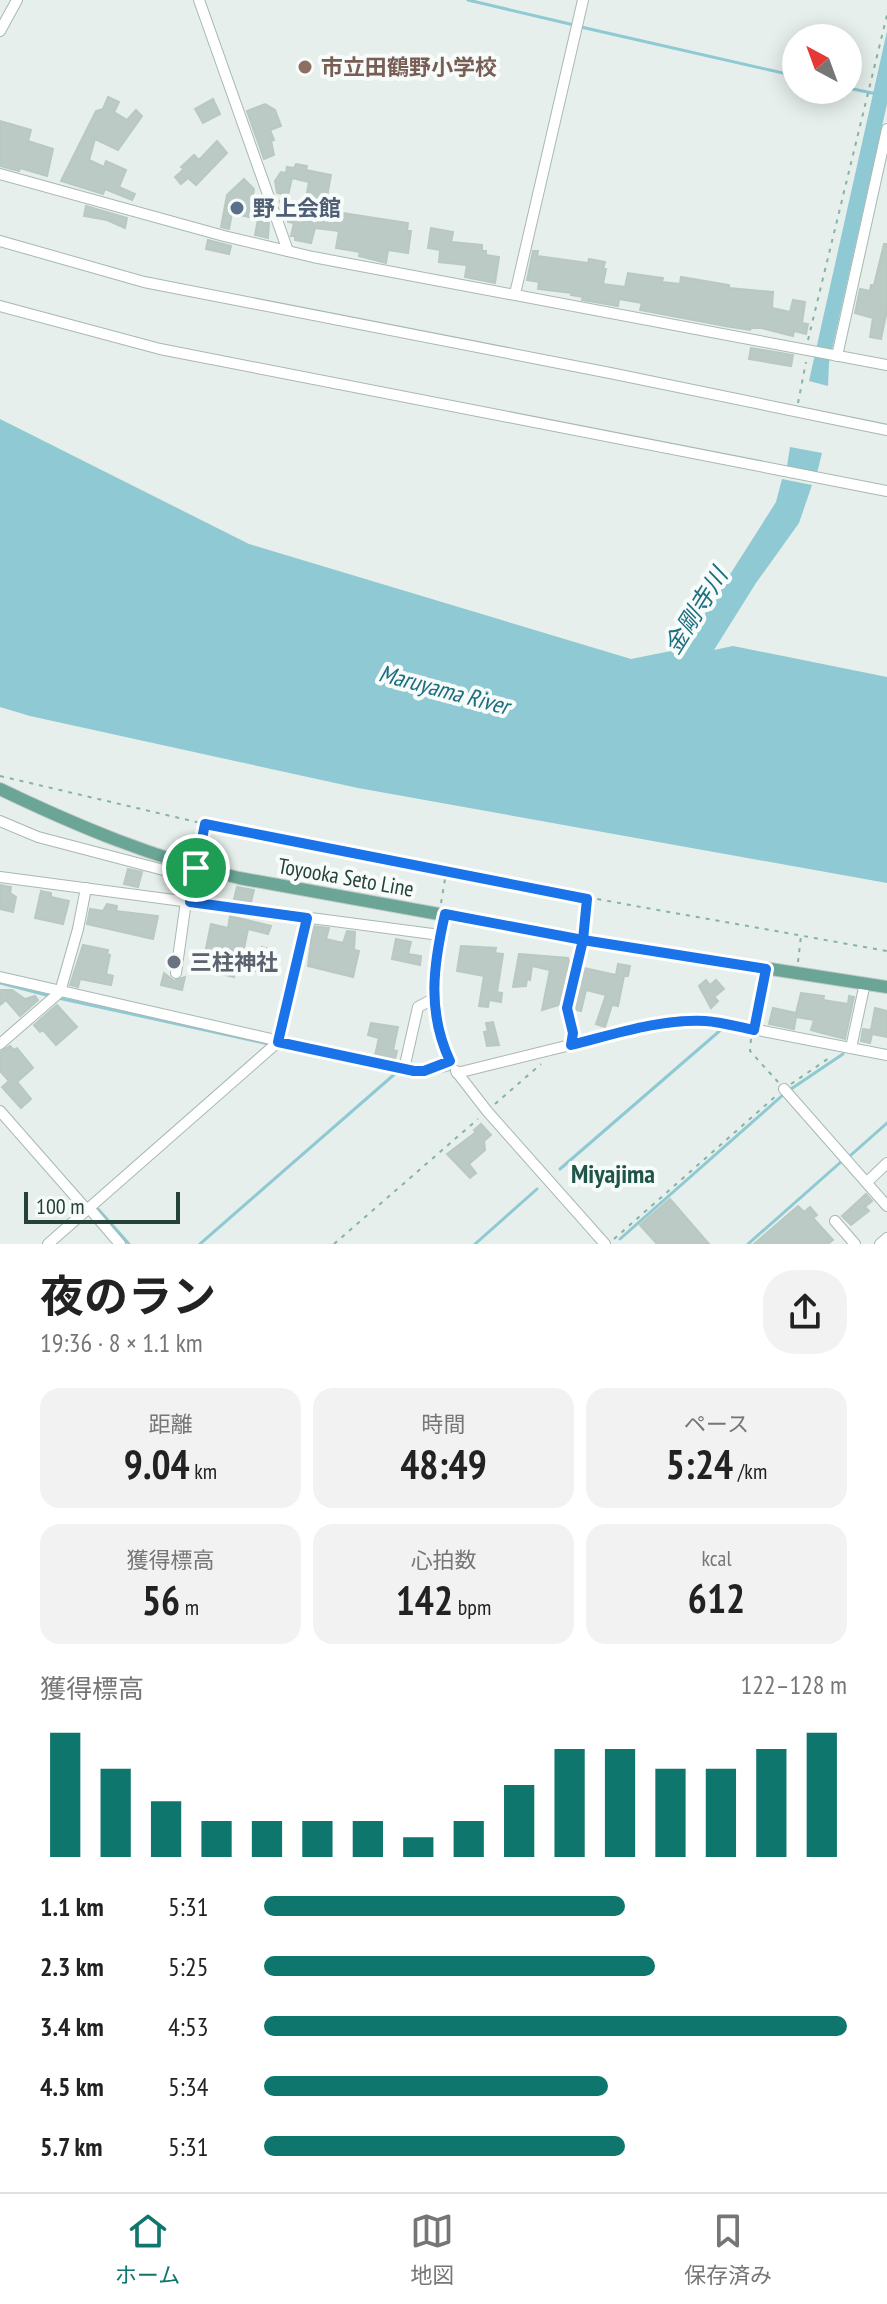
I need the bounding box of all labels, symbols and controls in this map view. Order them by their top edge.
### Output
north arrow [782,24,862,104]
map controls [782,24,862,104]
place label: 市立田鶴野小学校 [321,53,497,81]
marker: 市立田鶴野小学校 [296,58,314,76]
place label: 野上会館 [253,194,341,222]
marker: 野上会館 [228,199,246,217]
water label: 金剛寺川 [657,559,736,660]
water label: Maruyama River [376,657,516,723]
pin [162,834,230,902]
icon: arrive [174,846,218,890]
street label: Toyooka Seto Line [276,851,416,903]
place label: 三柱神社 [190,948,278,976]
marker: 三柱神社 [165,953,183,971]
district label: Miyajima [571,1157,655,1190]
scale bar [24,1188,180,1224]
text: 100 m [36,1192,85,1220]
text: 夜のラン [40,1267,216,1324]
button: share [763,1270,847,1354]
text: 19:36 · 8 × 1.1 km [40,1326,203,1359]
text: 距離 [148,1410,193,1438]
text: 時間 [421,1410,466,1438]
text: ペース [684,1410,749,1438]
text: 9.04 [124,1438,190,1490]
text: 48:49 [400,1438,487,1490]
text: 5:24 [666,1438,733,1490]
text: km [190,1457,217,1485]
text: /km [733,1457,767,1485]
text: kcal [701,1544,732,1572]
text: 獲得標高 [126,1546,215,1574]
text: 心拍数 [410,1546,477,1574]
text: 612 [688,1572,745,1624]
text: 56 [142,1574,180,1626]
text: 142 [396,1574,453,1626]
text: m [180,1593,199,1621]
text: bpm [453,1593,491,1621]
text: 122–128 m [741,1668,847,1701]
text: 獲得標高 [40,1672,144,1705]
text: 1.1 km [40,1890,104,1923]
text: 5:31 [168,1890,208,1923]
text: 2.3 km [40,1950,104,1983]
text: 5:25 [168,1950,208,1983]
text: 3.4 km [40,2010,104,2043]
text: 4:53 [168,2010,208,2043]
text: 4.5 km [40,2070,104,2103]
text: 5:34 [168,2070,208,2103]
text: 5.7 km [40,2130,103,2163]
text: 5:31 [168,2130,208,2163]
tab: ホーム [115,2209,180,2289]
tab: 地図 [410,2209,454,2289]
tab: 保存済み [684,2209,772,2289]

